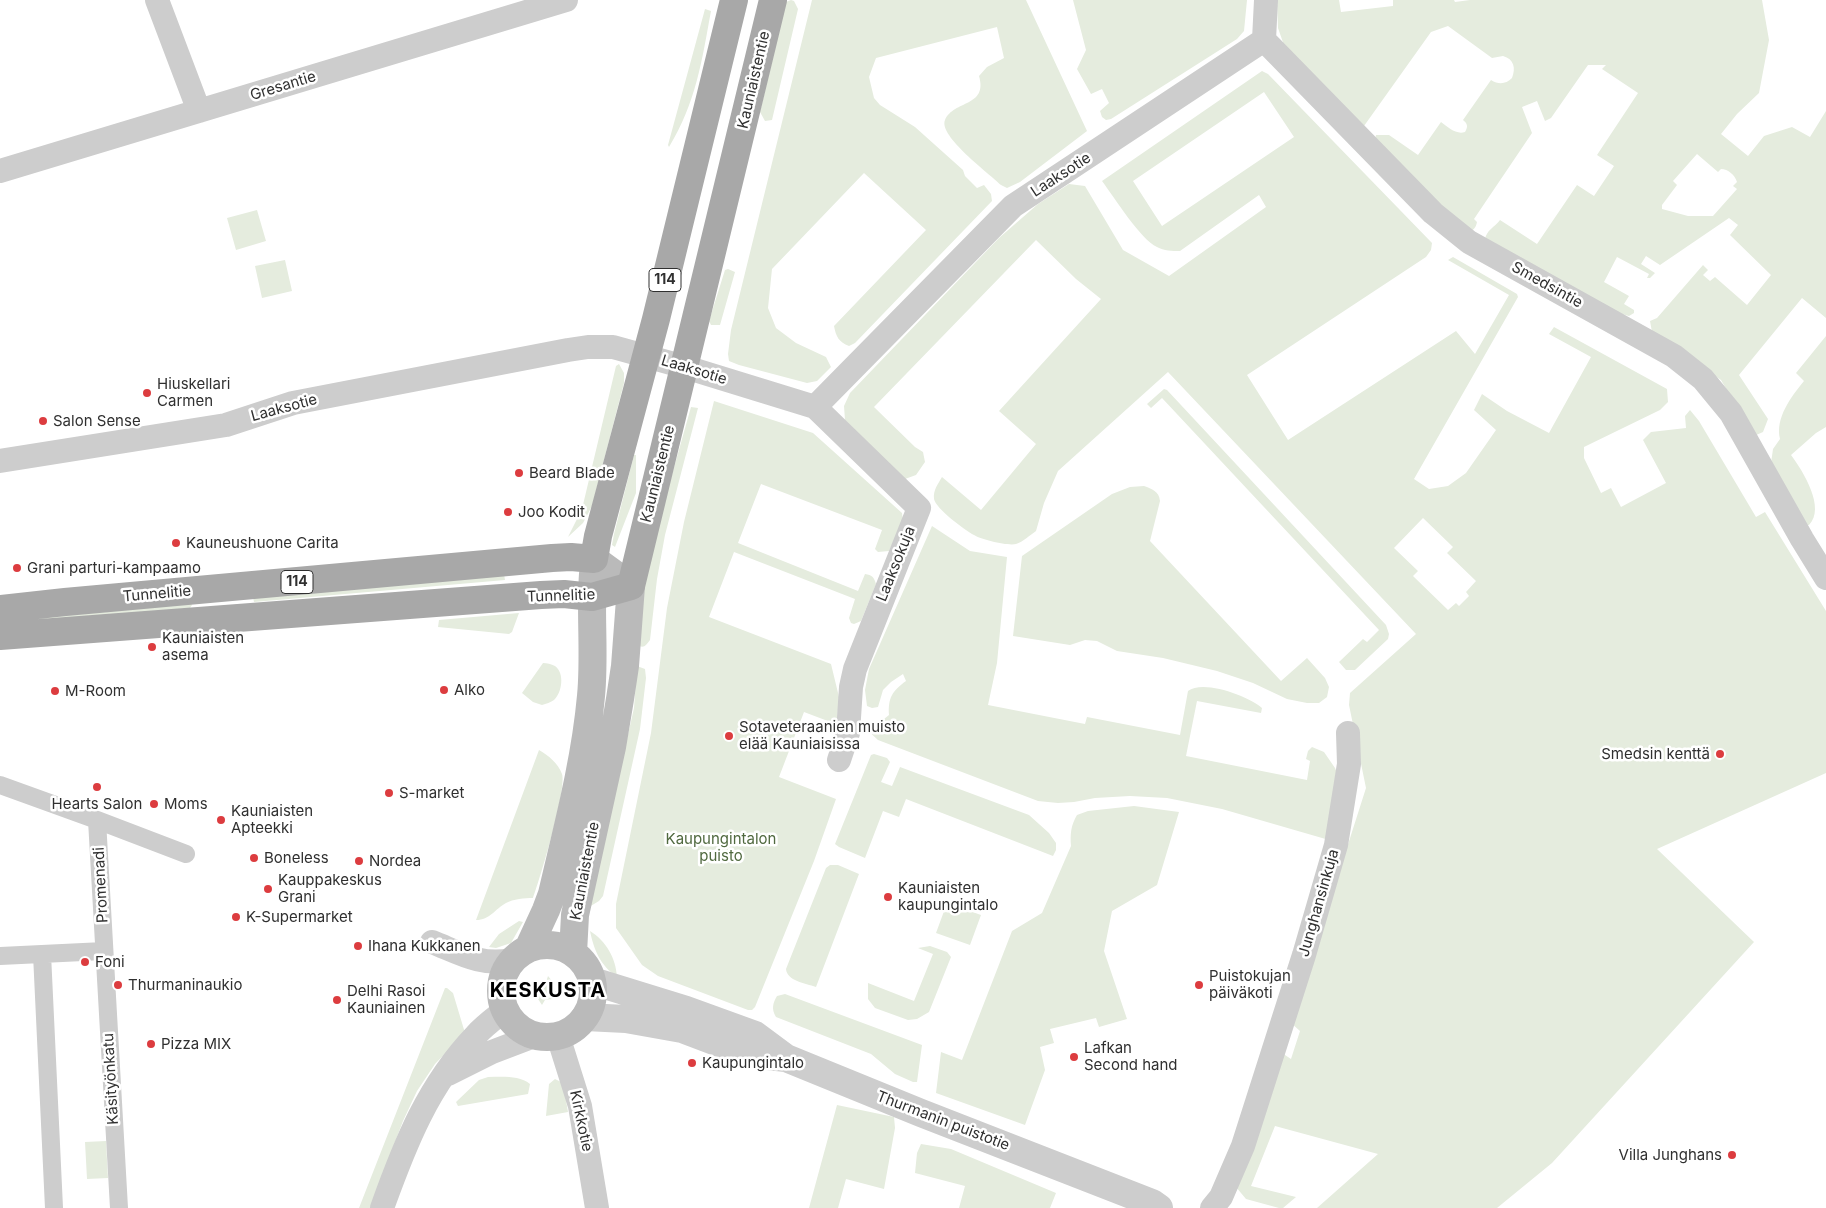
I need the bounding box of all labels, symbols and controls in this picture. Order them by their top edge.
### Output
street label: Kauniaistentie [734,30,774,130]
street label: Gresantie [248,67,318,105]
street label: Laaksotie [1028,149,1094,201]
street label: Smedsintie [1508,258,1586,312]
road number: 114 [649,268,681,292]
street label: Laaksotie [659,351,729,389]
place label: Hiuskellari Carmen [157,375,230,410]
marker: Hiuskellari Carmen [141,387,153,399]
street label: Laaksotie [249,391,319,425]
place label: Salon Sense [53,412,141,430]
marker: Salon Sense [37,415,49,427]
street label: Kauniaistentie [637,424,679,524]
place label: Beard Blade [529,464,615,482]
marker: Beard Blade [513,467,525,479]
place label: Joo Kodit [518,503,585,521]
marker: Joo Kodit [502,506,514,518]
street label: Laaksokuja [873,524,919,604]
place label: Kauneushuone Carita [186,534,339,552]
marker: Kauneushuone Carita [170,537,182,549]
place label: Grani parturi-kampaamo [27,559,201,577]
marker: Grani parturi-kampaamo [11,562,23,574]
road number: 114 [281,570,313,594]
street label: Tunnelitie [122,582,192,606]
street label: Tunnelitie [526,586,596,606]
place label: Kauniaisten asema [162,629,244,664]
marker: Kauniaisten asema [146,641,158,653]
place label: Alko [454,681,485,699]
place label: M-Room [65,682,126,700]
marker: Alko [438,684,450,696]
marker: M-Room [49,685,61,697]
place label: Sotaveteraanien muisto elää Kauniaisissa [739,718,905,753]
marker: Sotaveteraanien muisto elää Kauniaisissa [723,730,735,742]
place label: Smedsin kenttä [1601,745,1710,763]
marker: Smedsin kenttä [1714,748,1726,760]
marker: Hearts Salon [91,781,103,793]
place label: S-market [399,784,465,802]
marker: S-market [383,787,395,799]
place label: Hearts Salon [52,795,142,813]
place label: Moms [164,795,208,813]
marker: Moms [148,798,160,810]
place label: Kauniaisten Apteekki [231,802,313,837]
marker: Kauniaisten Apteekki [215,814,227,826]
street label: Kauniaistentie [567,820,603,922]
park label: Kaupungintalon puisto [666,830,776,865]
street label: Promenadi [90,847,112,923]
street label: Junghansinkuja [1295,847,1343,959]
place label: Boneless [264,849,329,867]
marker: Boneless [248,852,260,864]
place label: Nordea [369,852,421,870]
marker: Nordea [353,855,365,867]
place label: Kauppakeskus Grani [278,871,382,906]
place label: Kauniaisten kaupungintalo [898,879,998,914]
marker: Kauppakeskus Grani [262,883,274,895]
marker: Kauniaisten kaupungintalo [882,891,894,903]
place label: K-Supermarket [246,908,353,926]
marker: K-Supermarket [230,911,242,923]
place label: Ihana Kukkanen [368,937,481,955]
marker: Ihana Kukkanen [352,940,364,952]
place label: Foni [95,953,125,971]
marker: Foni [79,956,91,968]
place label: Puistokujan päiväkoti [1209,967,1291,1002]
place label: Thurmaninaukio [128,976,242,994]
marker: Thurmaninaukio [112,979,124,991]
district label: KESKUSTA [489,979,607,1003]
marker: Puistokujan päiväkoti [1193,979,1205,991]
place label: Delhi Rasoi Kauniainen [347,982,425,1017]
marker: Delhi Rasoi Kauniainen [331,994,343,1006]
street label: Käsityönkatu [100,1033,122,1125]
place label: Pizza MIX [161,1035,231,1053]
marker: Pizza MIX [145,1038,157,1050]
place label: Lafkan Second hand [1084,1039,1178,1074]
marker: Lafkan Second hand [1068,1051,1080,1063]
place label: Kaupungintalo [702,1054,804,1072]
marker: Kaupungintalo [686,1057,698,1069]
street label: Thurmanin puistotie [874,1087,1012,1155]
street label: Kirkkotie [566,1089,596,1153]
place label: Villa Junghans [1619,1146,1722,1164]
marker: Villa Junghans [1726,1149,1738,1161]

